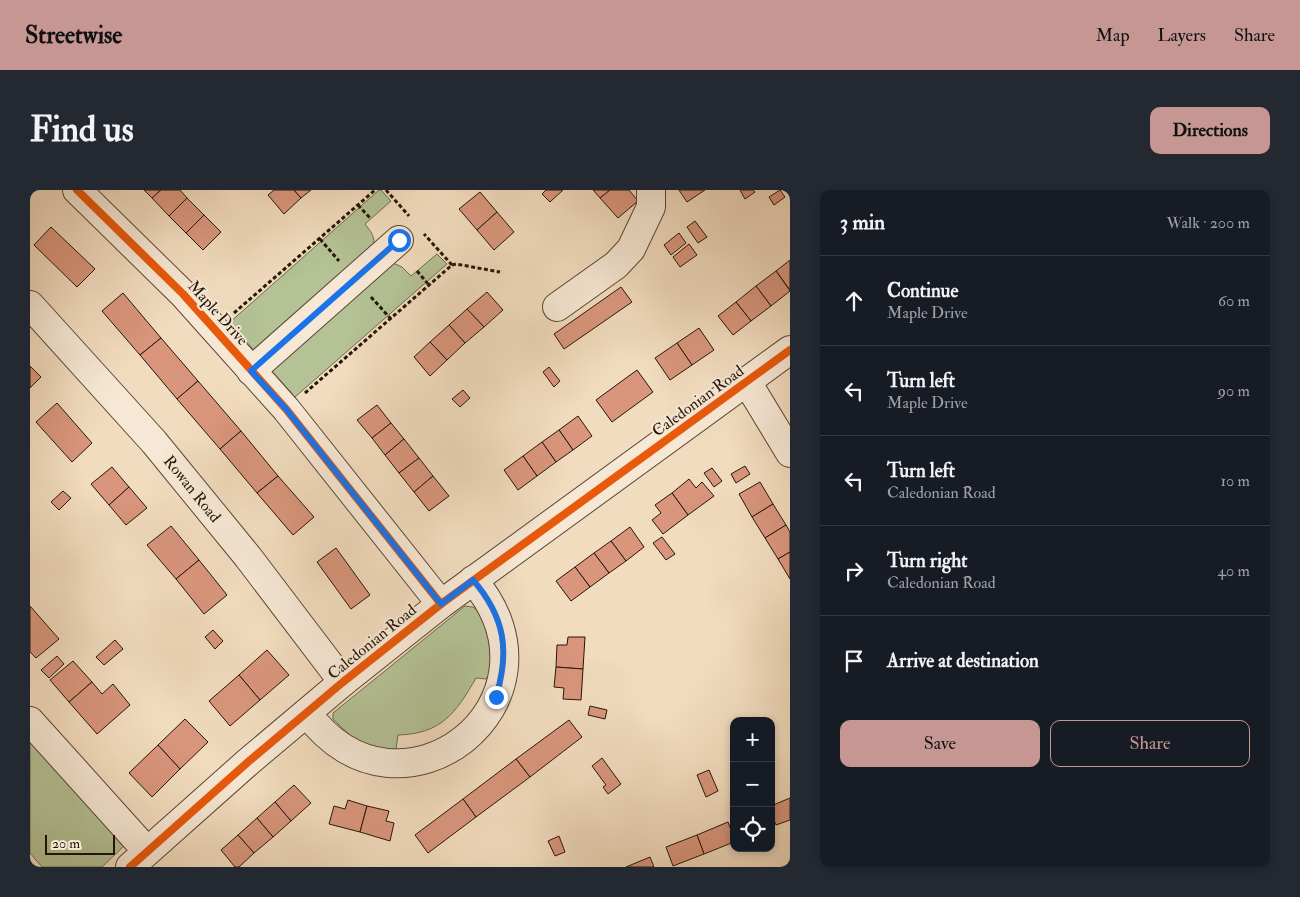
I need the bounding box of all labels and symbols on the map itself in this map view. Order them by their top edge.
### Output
route start [388,229,411,252]
street label: Maple Drive [183,276,253,351]
street label: Caledonian Road [648,361,748,441]
street label: Rowan Road [159,451,225,527]
street label: Caledonian Road [323,600,421,684]
route end [485,686,508,709]
scale bar [45,832,115,855]

